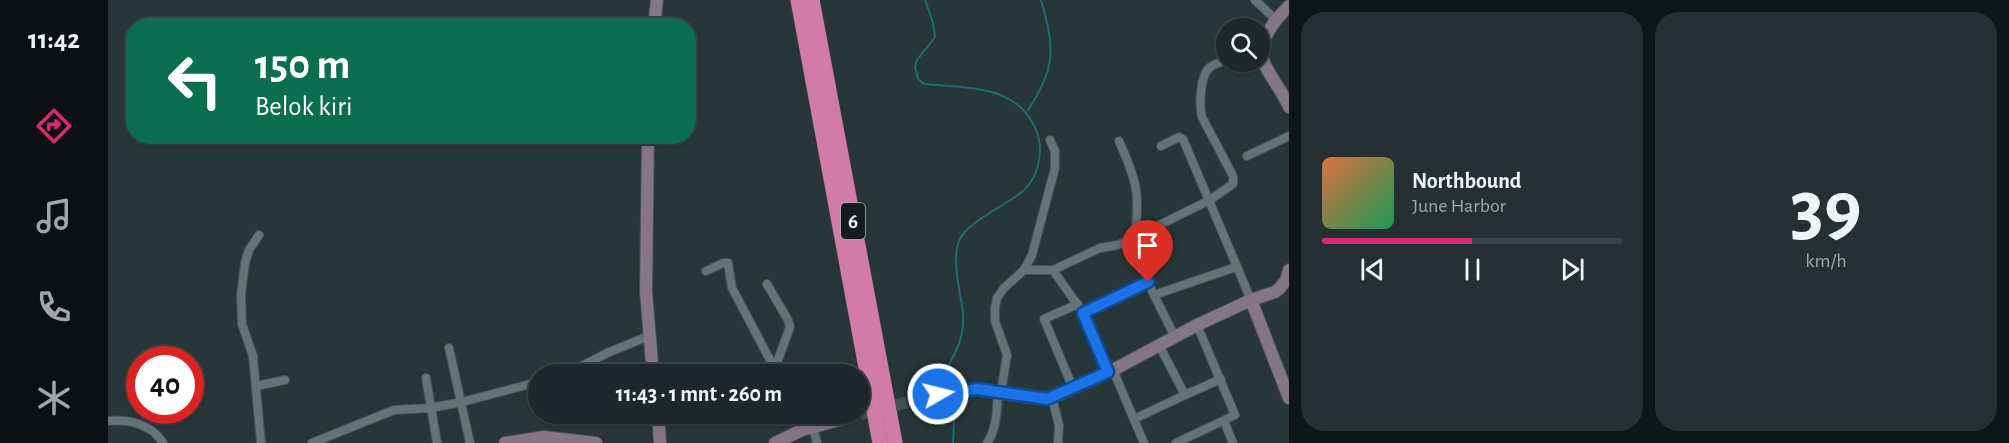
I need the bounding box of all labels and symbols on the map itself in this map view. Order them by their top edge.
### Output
road number: 6 [841,203,865,239]
pin [1122,220,1173,282]
speed limit sign: 40 [126,346,204,424]
position arrow [906,362,970,426]

